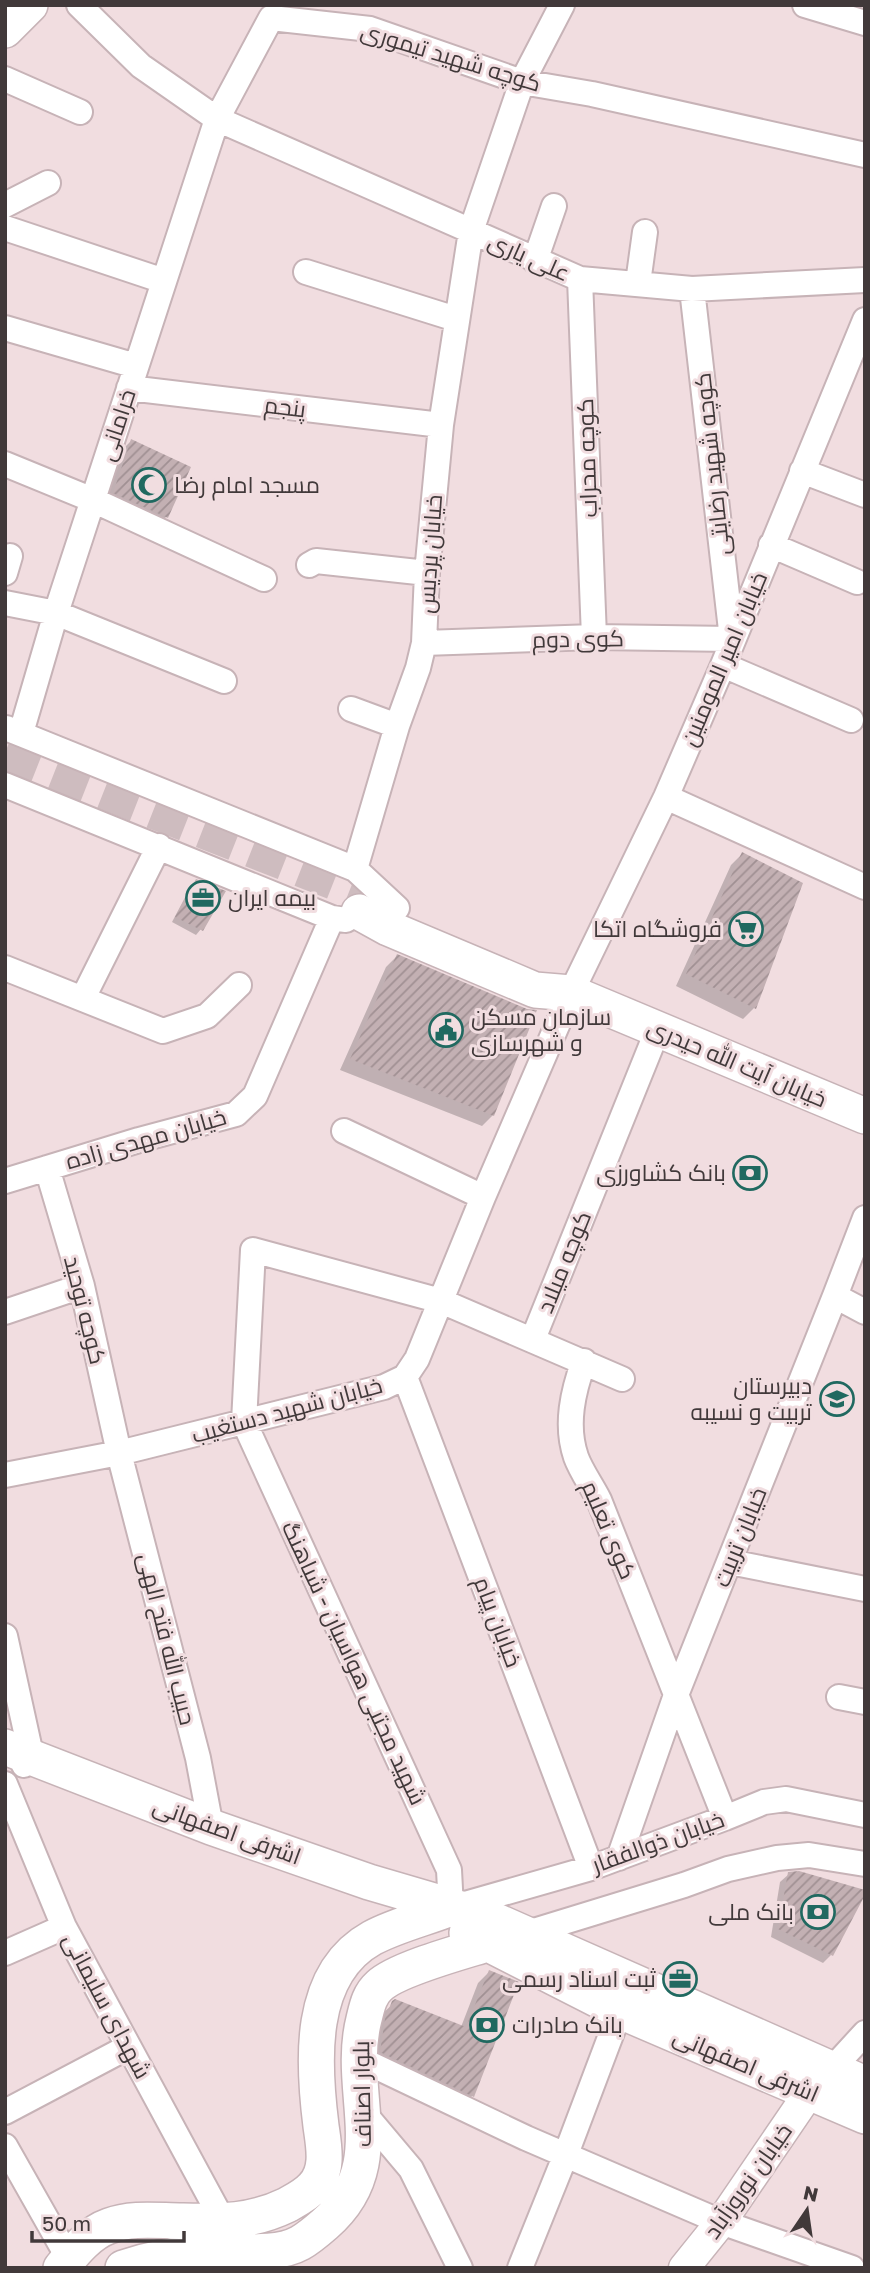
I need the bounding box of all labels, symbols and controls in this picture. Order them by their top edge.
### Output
street label: کوچه شهید تیموری [357,15,545,99]
street label: علی یاری [484,226,575,287]
street label: کوچه شهید رضایتی [687,371,737,557]
street label: خرامانی [91,385,142,464]
street label: پنجم [262,390,308,425]
street label: کوچه محراب [570,398,604,518]
mosque icon: مسجد امام رضا [130,466,168,504]
place label: مسجد امام رضا [174,470,320,501]
street label: خیابان پردیس [411,493,449,615]
street label: خیابان امیر المومنین [674,567,773,750]
street label: کوی دوم [532,623,624,656]
office icon: بیمه ایران [184,879,222,917]
place label: بیمه ایران [228,883,316,912]
supermarket icon: فروشگاه اتکا [727,910,765,948]
place label: فروشگاه اتکا [593,914,722,942]
place label: سازمان مسکن و شهرسازی [471,1002,611,1057]
public building icon: سازمان مسکن و شهرسازی [427,1011,465,1049]
street label: خیابان آیت الله حیدری [643,1012,831,1113]
street label: خیابان مهدی زاده [62,1102,230,1175]
bank icon: بانک کشاورزی [731,1154,769,1192]
place label: بانک کشاورزی [596,1158,726,1187]
street label: کوچه میلاد [530,1207,598,1317]
street label: کوچه توحید [57,1253,113,1367]
street label: خیابان شهید دستغیب [188,1370,385,1449]
place label: دبیرستان تربیت و نسیبه [690,1371,812,1425]
school or university icon: دبیرستان تربیت و نسیبه [818,1380,856,1418]
street label: کوی تعلیم [574,1476,643,1584]
street label: خیابان تربیت [706,1483,773,1591]
street label: شهید مجتبی هواسیان - شباهنگ [276,1516,433,1809]
street label: حبیب الله فتح الهی [130,1550,203,1728]
street label: خیابان پیام [466,1573,529,1672]
street label: اشرفی اصفهانی [149,1790,305,1871]
street label: خیابان ذوالفقار [586,1804,728,1880]
bank icon: بانک ملی [799,1893,837,1931]
place label: بانک ملی [708,1897,794,1926]
street label: شهدای سلیمانی [57,1928,158,2084]
office icon: ثبت اسناد رسمی [661,1960,699,1998]
place label: ثبت اسناد رسمی [502,1964,656,1993]
bank icon: بانک صادرات [468,2006,506,2044]
place label: بانک صادرات [512,2010,623,2038]
street label: اشرفی اصفهانی [669,2021,823,2108]
street label: بلوار اصناف [346,2040,376,2148]
street label: خیابان نوروزآباد [697,2117,798,2244]
north arrow [772,2175,842,2245]
text: N [801,2180,821,2206]
scale bar [32,2200,184,2244]
text: 50 m [42,2210,91,2236]

